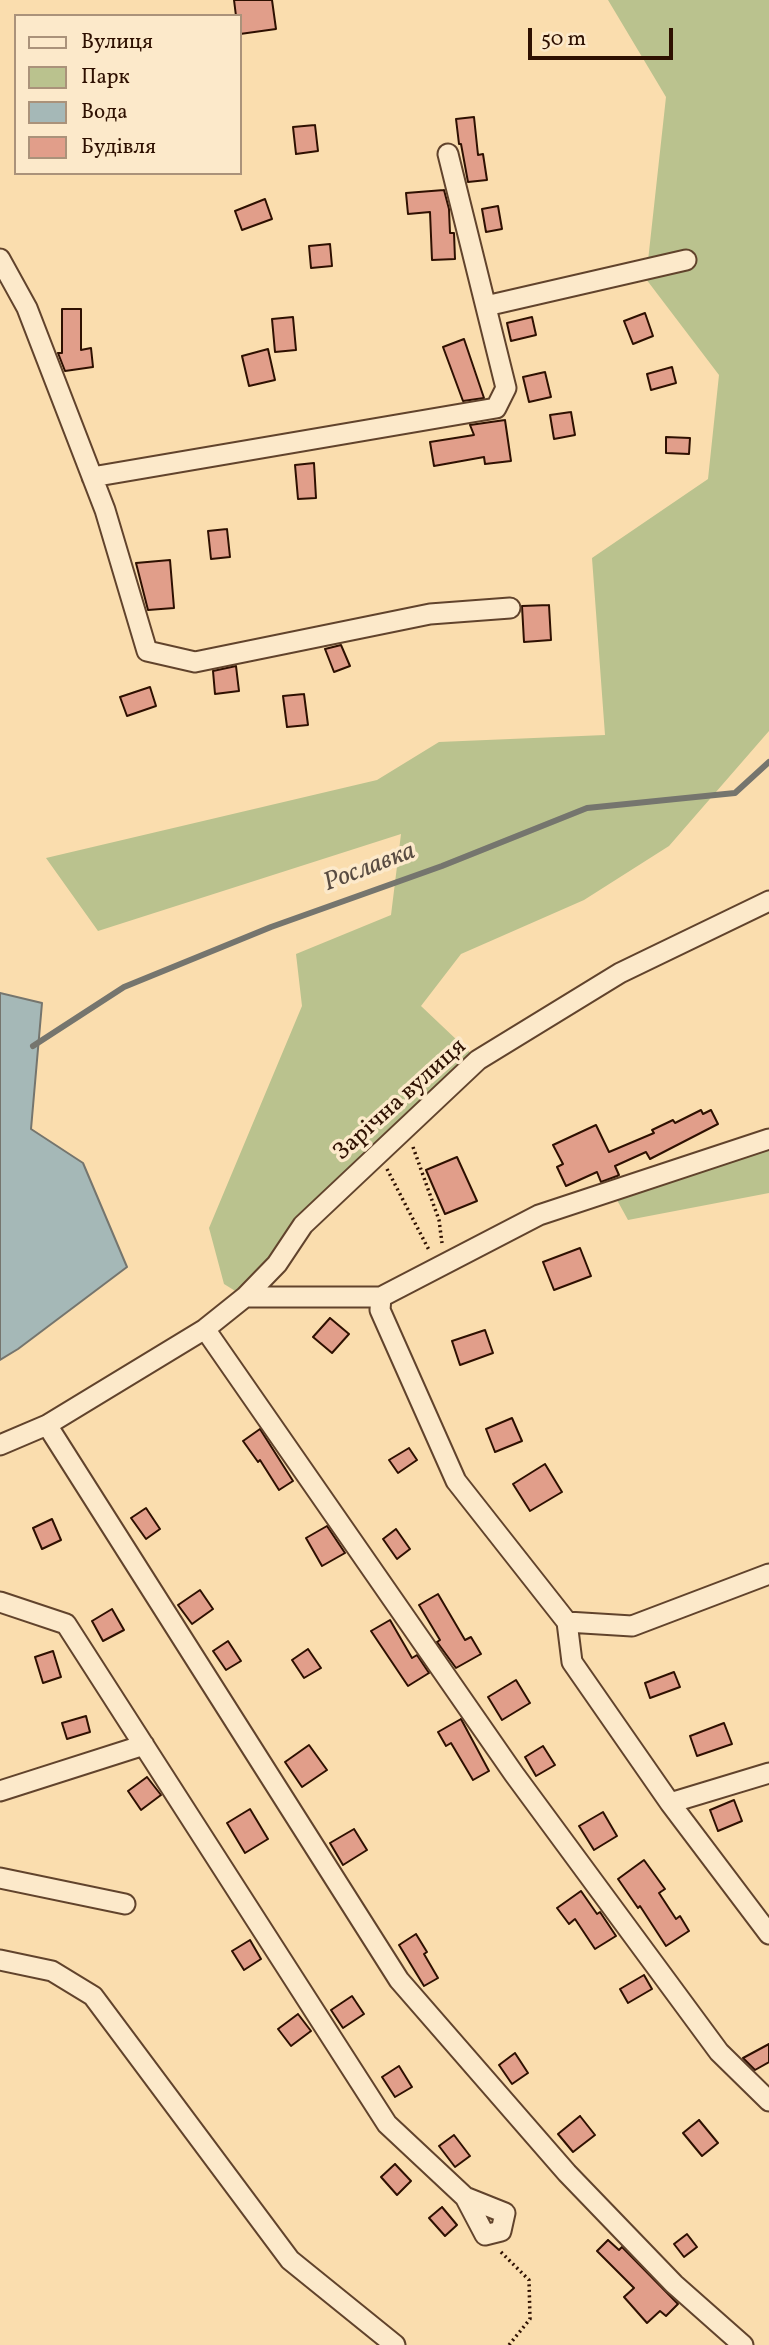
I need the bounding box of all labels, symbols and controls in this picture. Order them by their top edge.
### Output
legend [14,14,242,175]
scale bar [531,14,676,58]
text: 50 m [541,25,586,54]
text: Вулиця [81,28,153,57]
text: Парк [81,63,130,92]
text: Вода [81,98,128,127]
text: Будівля [81,133,156,162]
water label: Рославка [320,837,420,901]
street label: Зарічна вулиця [329,1034,473,1168]

